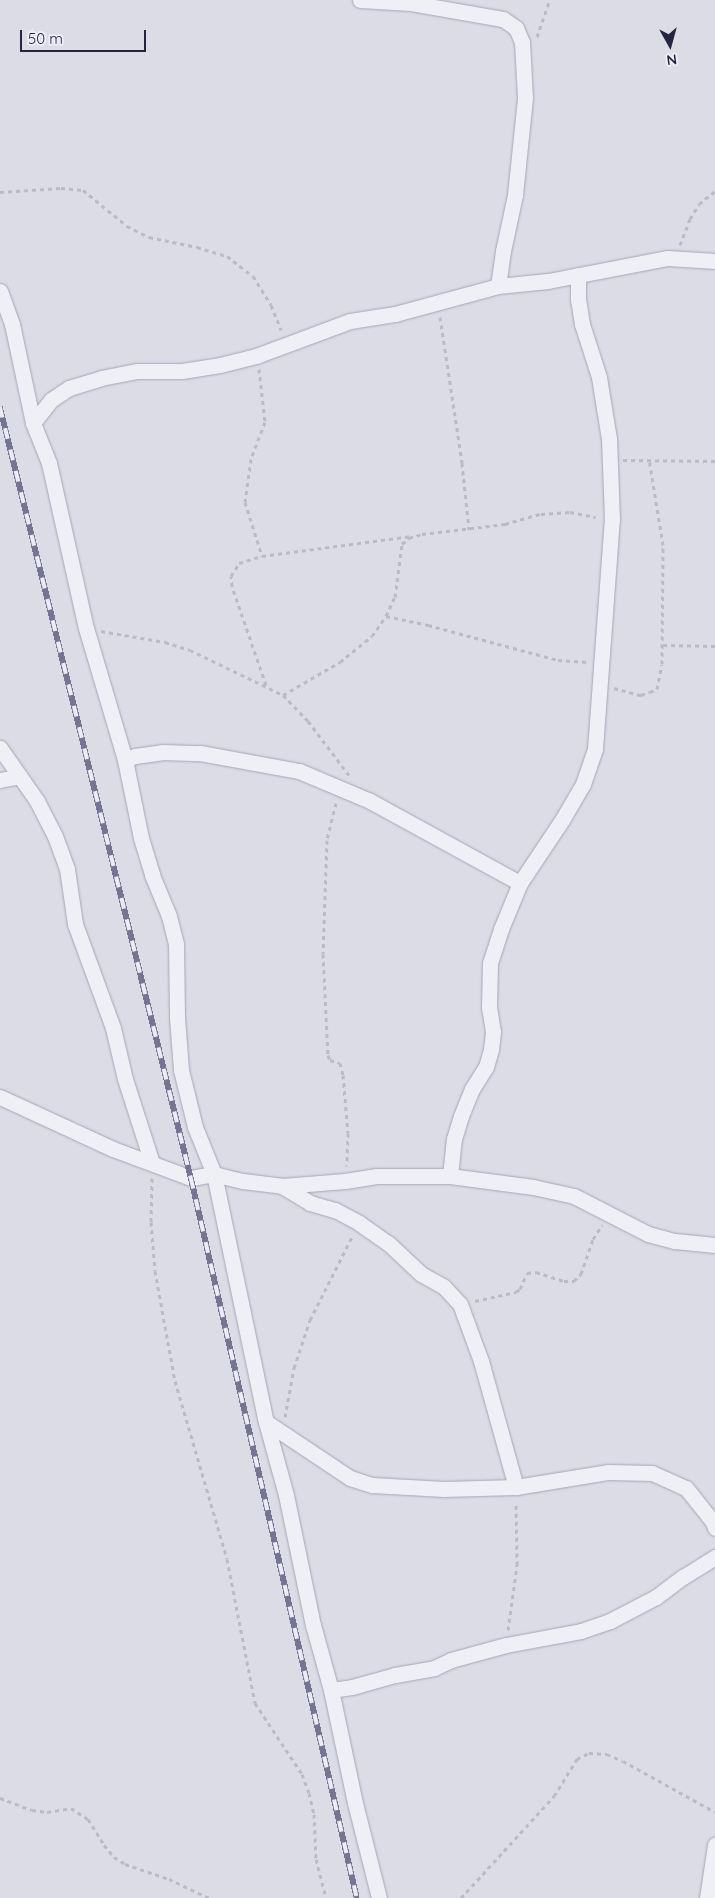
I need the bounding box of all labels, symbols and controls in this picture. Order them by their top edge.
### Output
scale bar [22,20,149,52]
north arrow [645,20,695,70]
text: 50 m [28,29,63,48]
text: N [666,50,678,69]

